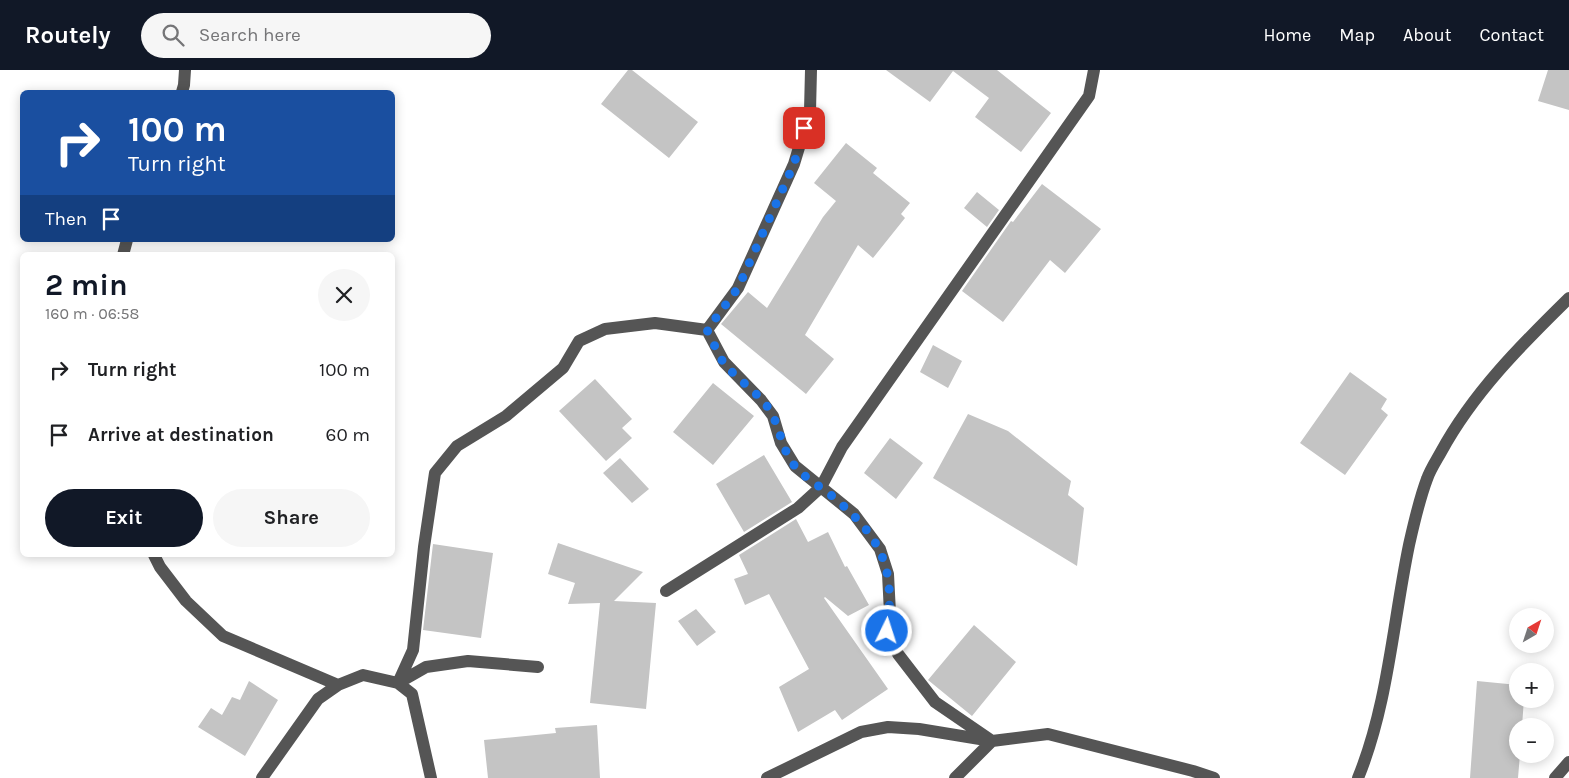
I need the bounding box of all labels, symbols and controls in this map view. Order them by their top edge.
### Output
search box [141,13,491,58]
text: Routely [25,21,111,49]
icon: search [159,21,187,49]
text: Search here [199,24,301,46]
text: Home [1263,24,1311,46]
text: Map [1339,24,1375,46]
text: About [1403,24,1452,46]
text: Contact [1480,24,1544,46]
pin [783,107,825,149]
text: 100 m [128,109,227,150]
icon: right [45,110,110,175]
icon: arrive [790,114,818,142]
text: Turn right [128,151,226,177]
icon: arrive [97,205,125,233]
text: Then [45,208,87,230]
text: 2 min [45,267,128,303]
button: close [318,269,370,321]
text: 160 m · 06:58 [45,304,139,323]
icon: right [45,356,73,384]
text: Turn right [88,359,177,381]
text: 100 m [319,359,370,381]
icon: arrive [45,421,73,449]
text: Arrive at destination [88,424,274,446]
text: 60 m [326,424,370,446]
button: Exit [45,489,203,547]
button: Share [213,489,370,547]
position arrow [860,604,912,656]
north arrow [1509,608,1554,652]
map controls [1509,608,1554,763]
button: + [1509,663,1554,708]
button: − [1509,718,1554,763]

